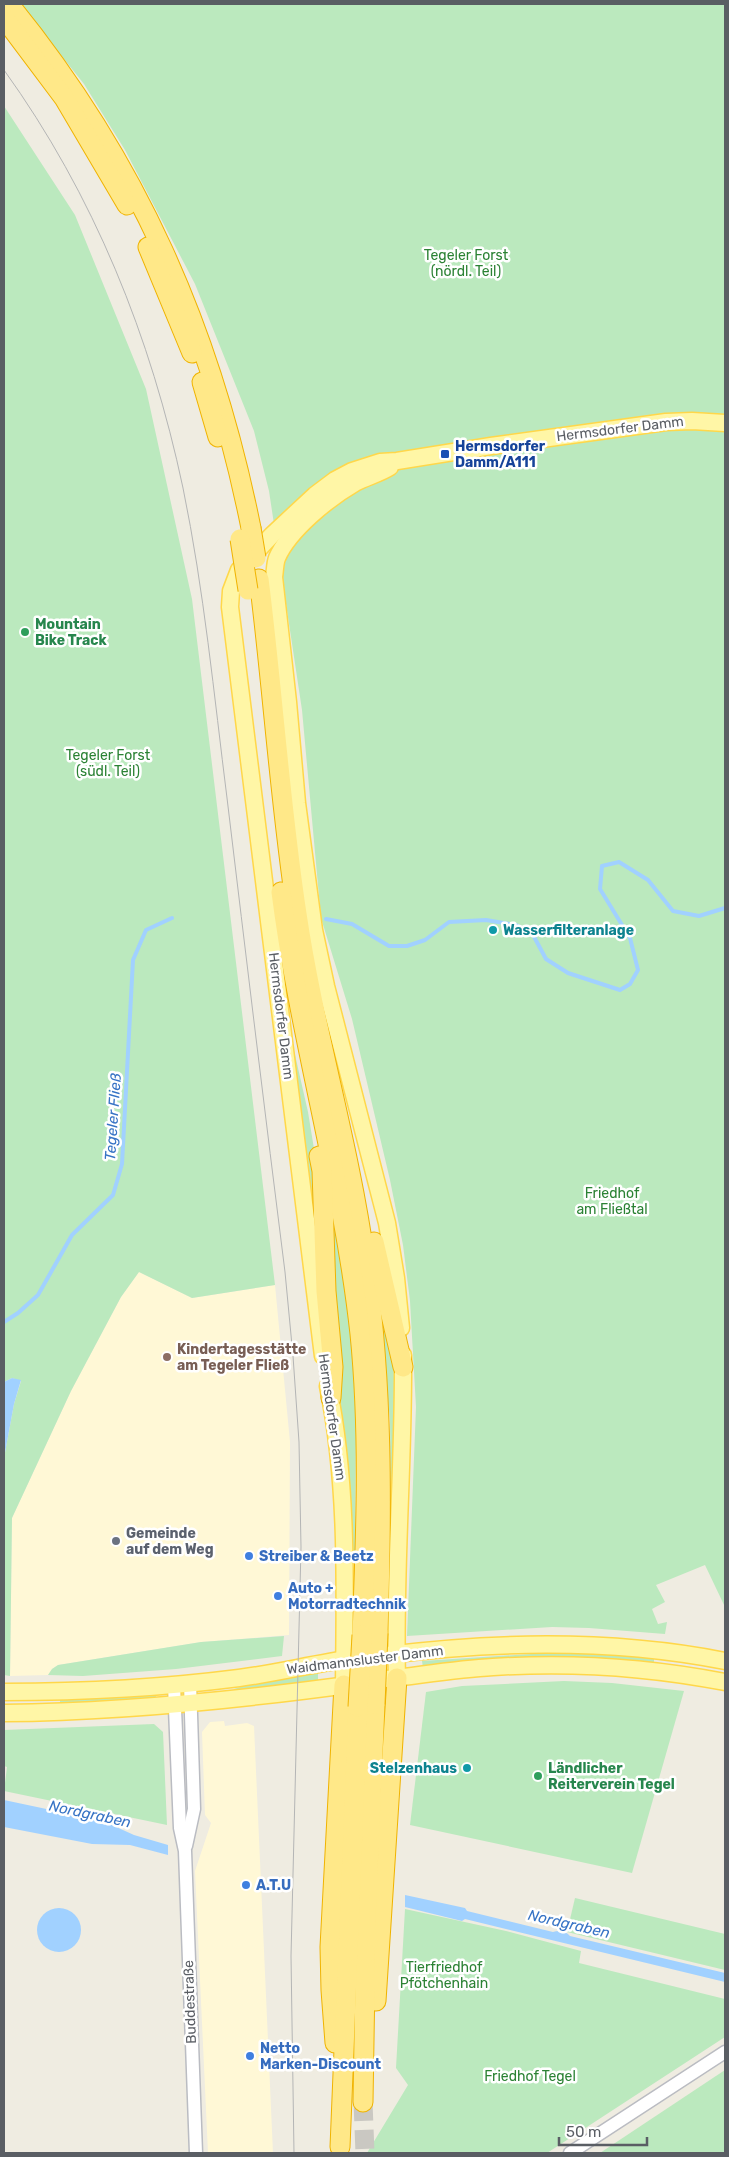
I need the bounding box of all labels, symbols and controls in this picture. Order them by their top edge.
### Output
park label: Tegeler Forst (nördl. Teil) [424,247,509,280]
street label: Hermsdorfer Damm [555,413,685,445]
place label: Hermsdorfer Damm/A111 [455,438,546,471]
marker: Hermsdorfer Damm/A111 [439,448,451,460]
place label: Mountain Bike Track [35,616,108,649]
marker: Mountain Bike Track [19,626,31,638]
park label: Tegeler Forst (südl. Teil) [66,747,151,780]
place label: Wasserfilteranlage [503,922,634,939]
marker: Wasserfilteranlage [487,924,499,936]
street label: Hermsdorfer Damm [265,951,297,1081]
water label: Tegeler Fließ [101,1073,125,1161]
park label: Friedhof am Fließtal [576,1185,648,1218]
place label: Kindertagesstätte am Tegeler Fließ [177,1341,306,1374]
marker: Kindertagesstätte am Tegeler Fließ [161,1351,173,1363]
street label: Hermsdorfer Damm [315,1352,349,1482]
place label: Gemeinde auf dem Weg [126,1525,214,1558]
marker: Gemeinde auf dem Weg [110,1535,122,1547]
place label: Streiber & Beetz [259,1548,374,1565]
marker: Streiber & Beetz [243,1550,255,1562]
place label: Auto + Motorradtechnik [288,1580,407,1613]
marker: Auto + Motorradtechnik [272,1590,284,1602]
street label: Waidmannsluster Damm [286,1642,444,1678]
place label: Stelzenhaus [370,1760,457,1777]
place label: Ländlicher Reiterverein Tegel [548,1760,675,1793]
marker: Stelzenhaus [461,1762,473,1774]
marker: Ländlicher Reiterverein Tegel [532,1770,544,1782]
water label: Nordgraben [47,1797,133,1831]
place label: A.T.U [256,1877,291,1894]
marker: A.T.U [240,1879,252,1891]
water label: Nordgraben [526,1906,612,1942]
park label: Tierfriedhof Pfötchenhain [400,1959,488,1992]
street label: Buddestraße [180,1960,200,2044]
place label: Netto Marken-Discount [260,2040,382,2073]
marker: Netto Marken-Discount [244,2050,256,2062]
park label: Friedhof Tegel [484,2068,576,2085]
scale bar [559,2114,646,2146]
text: 50 m [566,2123,601,2141]

